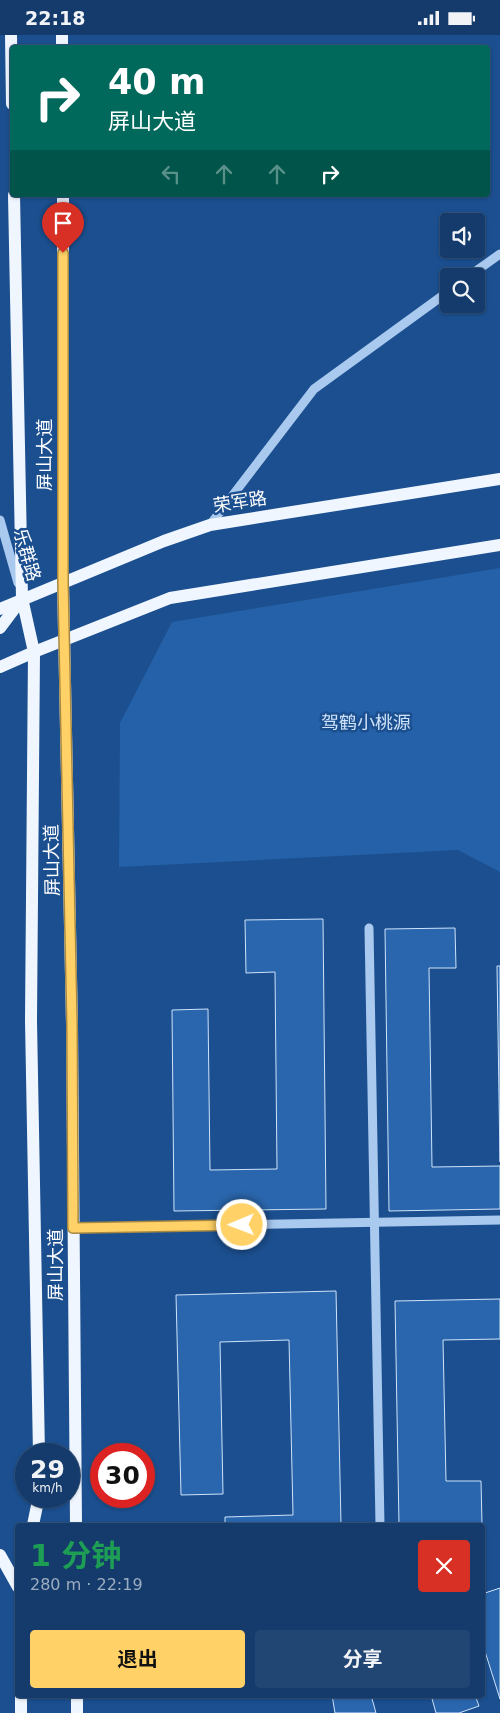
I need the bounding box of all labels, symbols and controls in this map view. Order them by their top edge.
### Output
text: 22:18 [25,7,85,29]
text: 40 m [108,62,205,102]
icon: right [25,65,90,130]
text: 屏山大道 [108,109,196,134]
icon: left [157,160,185,188]
icon: ahead [210,160,238,188]
icon: ahead [263,160,291,188]
icon: right [316,160,344,188]
pin [42,202,84,253]
icon: arrive [49,209,77,237]
map controls [440,213,485,313]
button: sound [440,213,485,258]
button: search [440,268,485,313]
street label: 屏山大道 [34,419,55,491]
street label: 荣军路 [212,487,268,516]
street label: 乐群路 [10,526,45,584]
park label: 驾鹤小桃源 [321,712,411,733]
street label: 屏山大道 [40,824,63,896]
position arrow [215,1198,267,1250]
street label: 屏山大道 [45,1229,66,1301]
speed limit sign: 30 [90,1443,155,1508]
text: 29 [30,1455,65,1484]
text: km/h [32,1481,63,1495]
text: 1 分钟 [30,1538,121,1573]
button: close [418,1540,470,1592]
text: 280 m · 22:19 [30,1575,143,1594]
button: 退出 [30,1630,245,1688]
button: 分享 [255,1630,470,1688]

